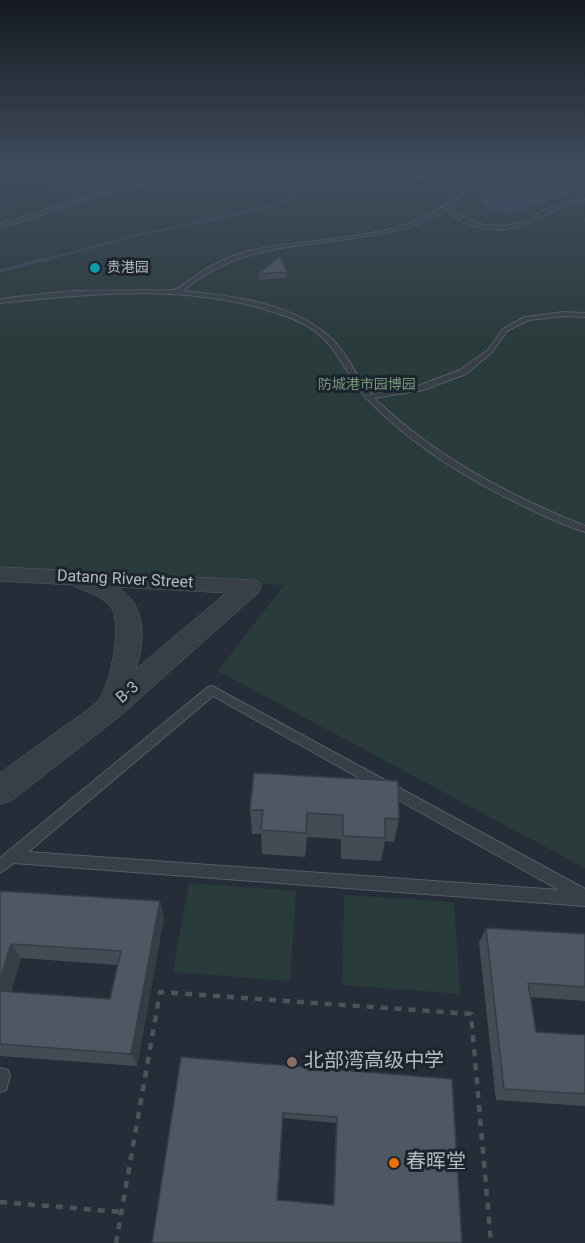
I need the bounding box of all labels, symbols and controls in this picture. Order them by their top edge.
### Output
place label: 贵港园 [107,260,149,276]
marker: 贵港园 [88,261,102,275]
park label: 防城港市园博园 [318,377,416,393]
street label: Datang River Street [56,567,194,593]
street label: B-3 [113,678,143,708]
place label: 北部湾高级中学 [304,1050,444,1074]
marker: 北部湾高级中学 [285,1055,299,1069]
place label: 春晖堂 [406,1151,466,1175]
marker: 春晖堂 [387,1156,401,1170]

